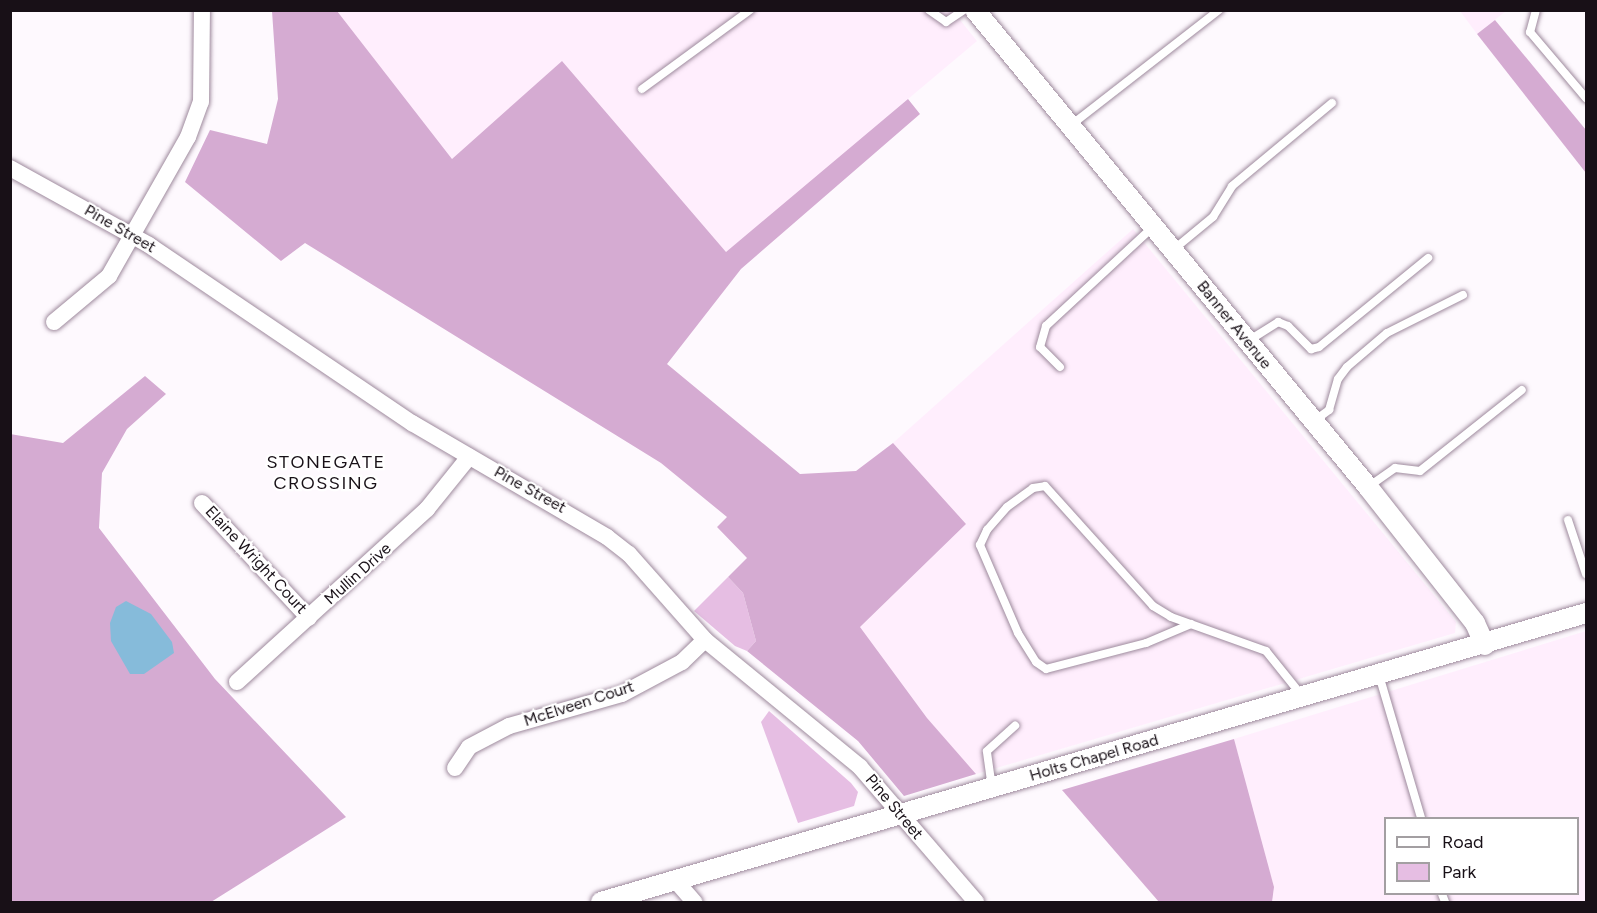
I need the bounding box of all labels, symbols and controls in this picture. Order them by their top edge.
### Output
street label: Pine Street [81,201,159,257]
street label: Banner Avenue [1193,277,1275,373]
district label: STONEGATE CROSSING [266,452,386,494]
street label: Pine Street [491,462,569,518]
street label: Elaine Wright Court [201,502,311,618]
street label: Mullin Drive [321,539,395,609]
street label: McElveen Court [521,677,637,731]
street label: Holts Chapel Road [1027,730,1161,786]
street label: Pine Street [861,770,927,844]
legend [1384,817,1579,895]
text: Road [1442,831,1483,853]
text: Park [1442,861,1476,883]

